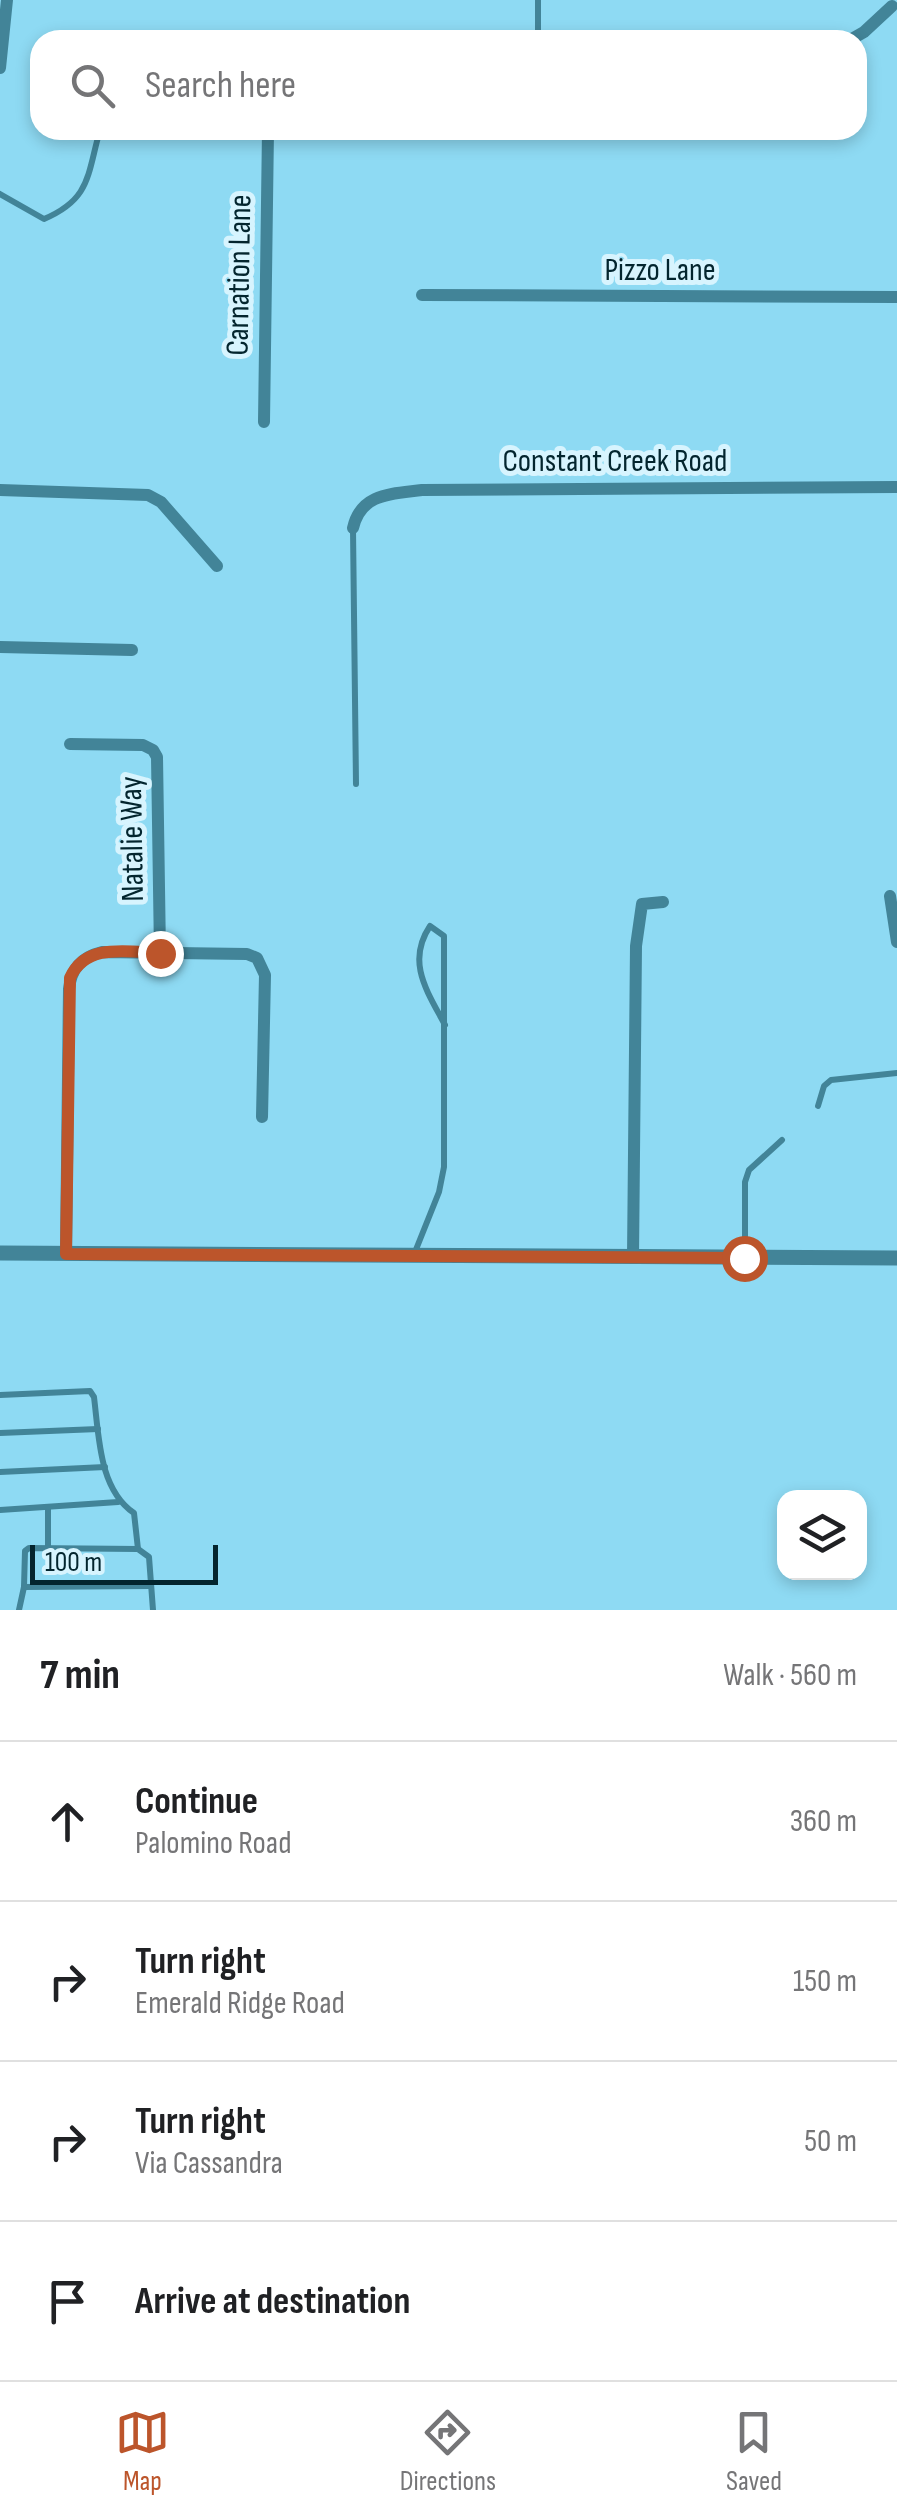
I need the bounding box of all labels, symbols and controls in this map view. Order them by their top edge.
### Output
search box [30,30,867,140]
icon: search [65,58,120,113]
text: Search here [145,63,296,108]
street label: Carnation Lane [219,194,260,356]
street label: Pizzo Lane [604,251,716,290]
street label: Constant Creek Road [503,442,727,481]
street label: Natalie Way [112,776,153,902]
route end [138,931,184,977]
route start [722,1236,768,1282]
map controls [777,1490,867,1580]
button: layers [777,1490,867,1580]
scale bar [30,1540,218,1584]
text: 100 m [45,1546,102,1579]
text: 7 min [40,1650,120,1701]
text: Walk · 560 m [723,1656,857,1695]
text: Continue [135,1779,258,1824]
icon: ahead [40,1794,95,1849]
text: 360 m [790,1802,857,1841]
text: Palomino Road [135,1824,292,1863]
text: Turn right [135,1939,266,1984]
icon: right [40,1954,95,2009]
text: 150 m [793,1962,857,2001]
text: Emerald Ridge Road [135,1984,345,2023]
text: Turn right [135,2099,266,2144]
icon: right [40,2114,95,2169]
text: 50 m [804,2122,857,2161]
text: Via Cassandra [135,2144,283,2183]
icon: arrive [40,2274,95,2329]
text: Arrive at destination [135,2279,410,2324]
tab: Map [115,2405,170,2498]
tab: Directions [400,2405,496,2498]
tab: Saved [726,2405,782,2498]

